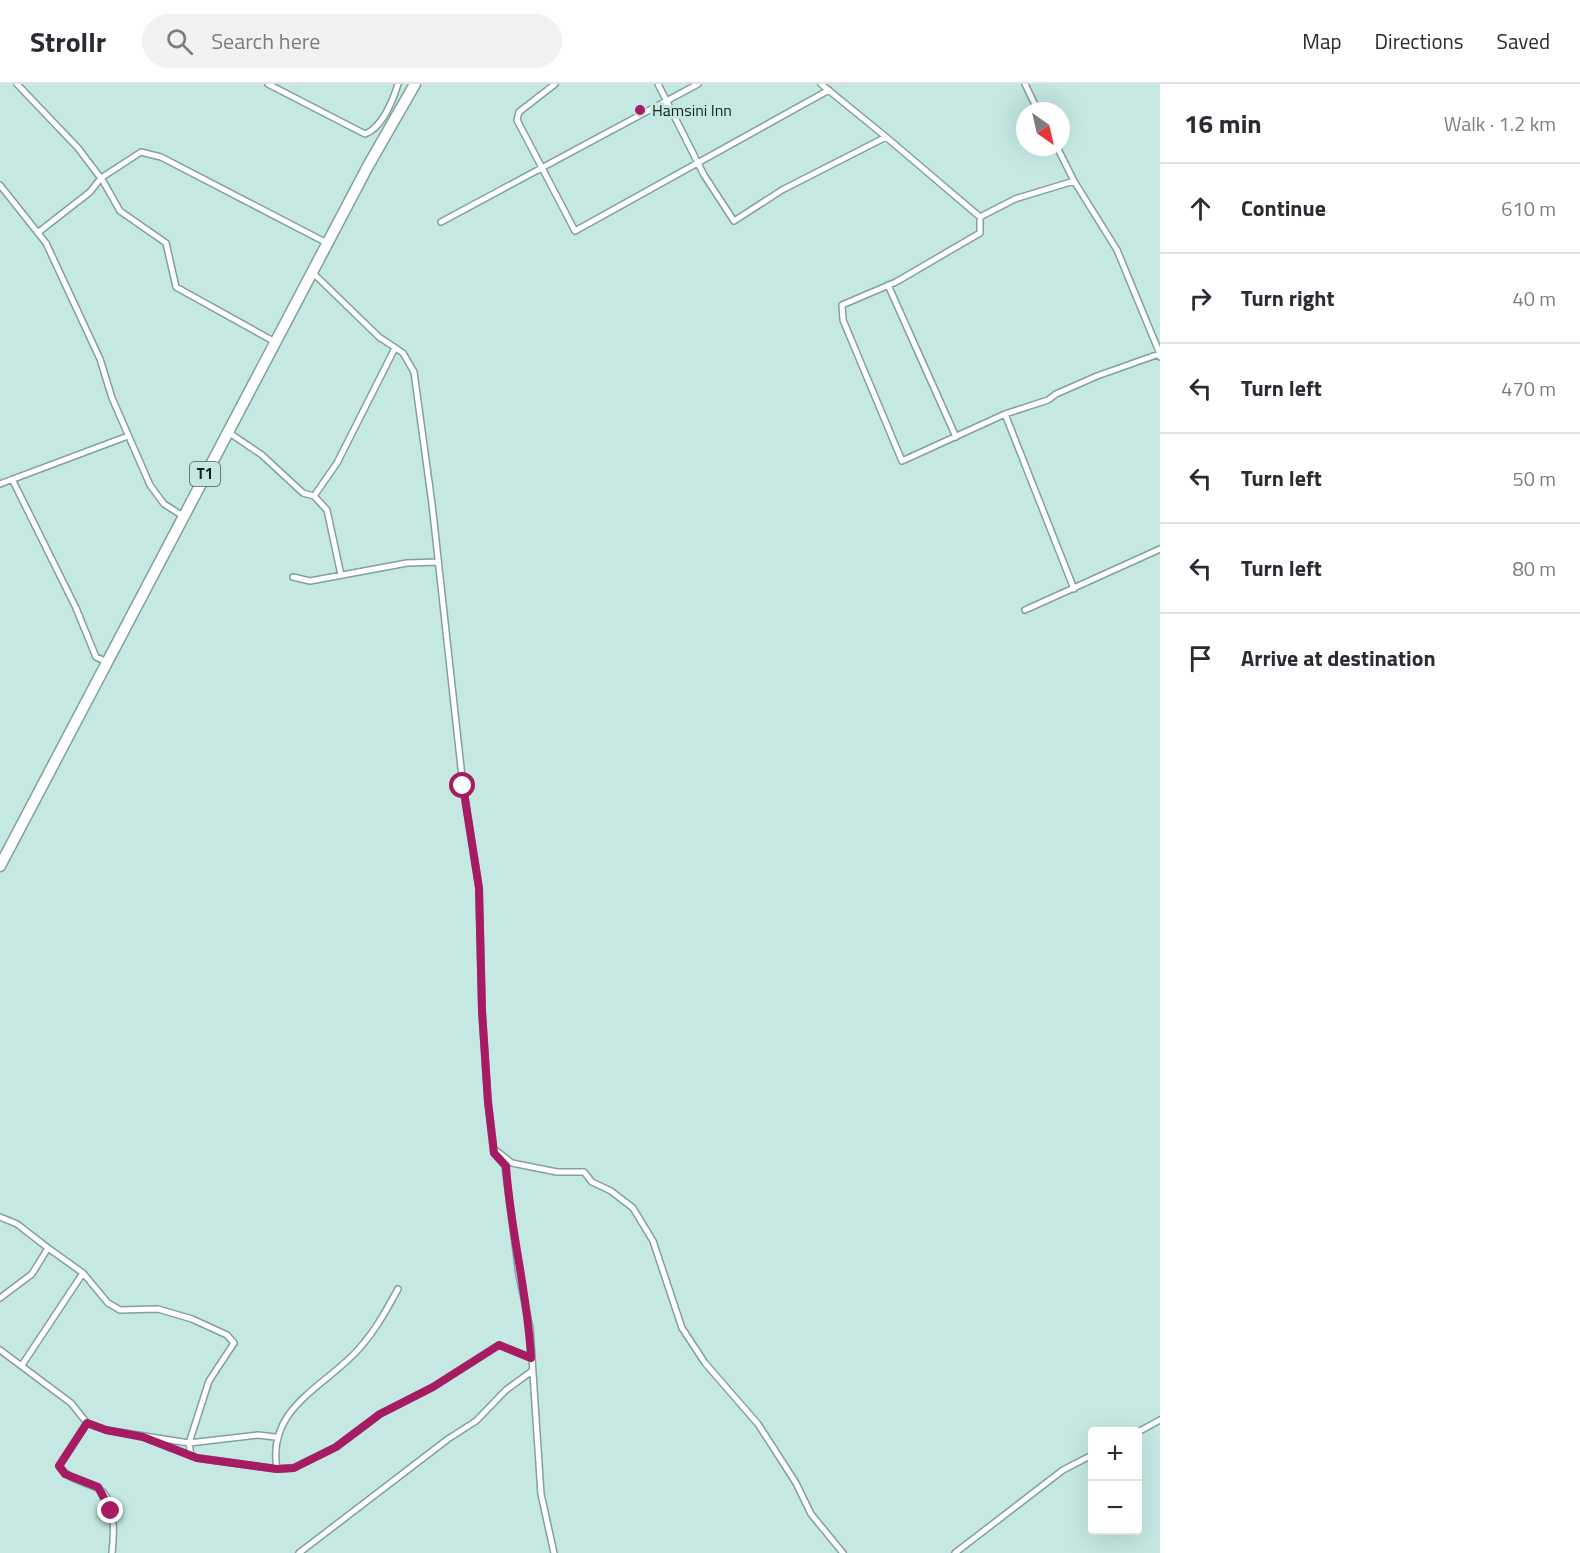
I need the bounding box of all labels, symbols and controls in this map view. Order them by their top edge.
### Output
search box [142,14,562,68]
text: Strollr [30,20,106,63]
text: Search here [211,24,320,58]
icon: search [163,25,196,58]
text: Map [1302,25,1342,57]
text: Directions [1375,25,1464,57]
text: Saved [1497,25,1550,57]
place label: Hamsini Inn [652,98,732,122]
north arrow [1016,102,1070,156]
marker: Hamsini Inn [633,103,647,117]
text: 16 min [1184,104,1262,143]
text: Walk · 1.2 km [1444,108,1556,139]
text: Continue [1241,191,1326,225]
icon: ahead [1184,192,1217,225]
text: 610 m [1501,193,1556,224]
text: Turn right [1241,281,1335,315]
icon: right [1184,282,1217,315]
text: 40 m [1512,283,1556,314]
text: Turn left [1241,371,1322,405]
icon: left [1184,372,1217,405]
text: 470 m [1501,373,1556,404]
text: Turn left [1241,461,1322,495]
road number: T1 [190,462,220,486]
icon: left [1184,462,1217,495]
text: 50 m [1512,463,1556,494]
text: Turn left [1241,551,1322,585]
icon: left [1184,552,1217,585]
text: 80 m [1512,553,1556,584]
text: Arrive at destination [1241,641,1436,675]
icon: arrive [1184,642,1217,675]
route start [449,772,475,798]
map controls [1088,1427,1142,1535]
button: + [1088,1427,1142,1481]
button: − [1088,1481,1142,1535]
route end [97,1497,123,1523]

